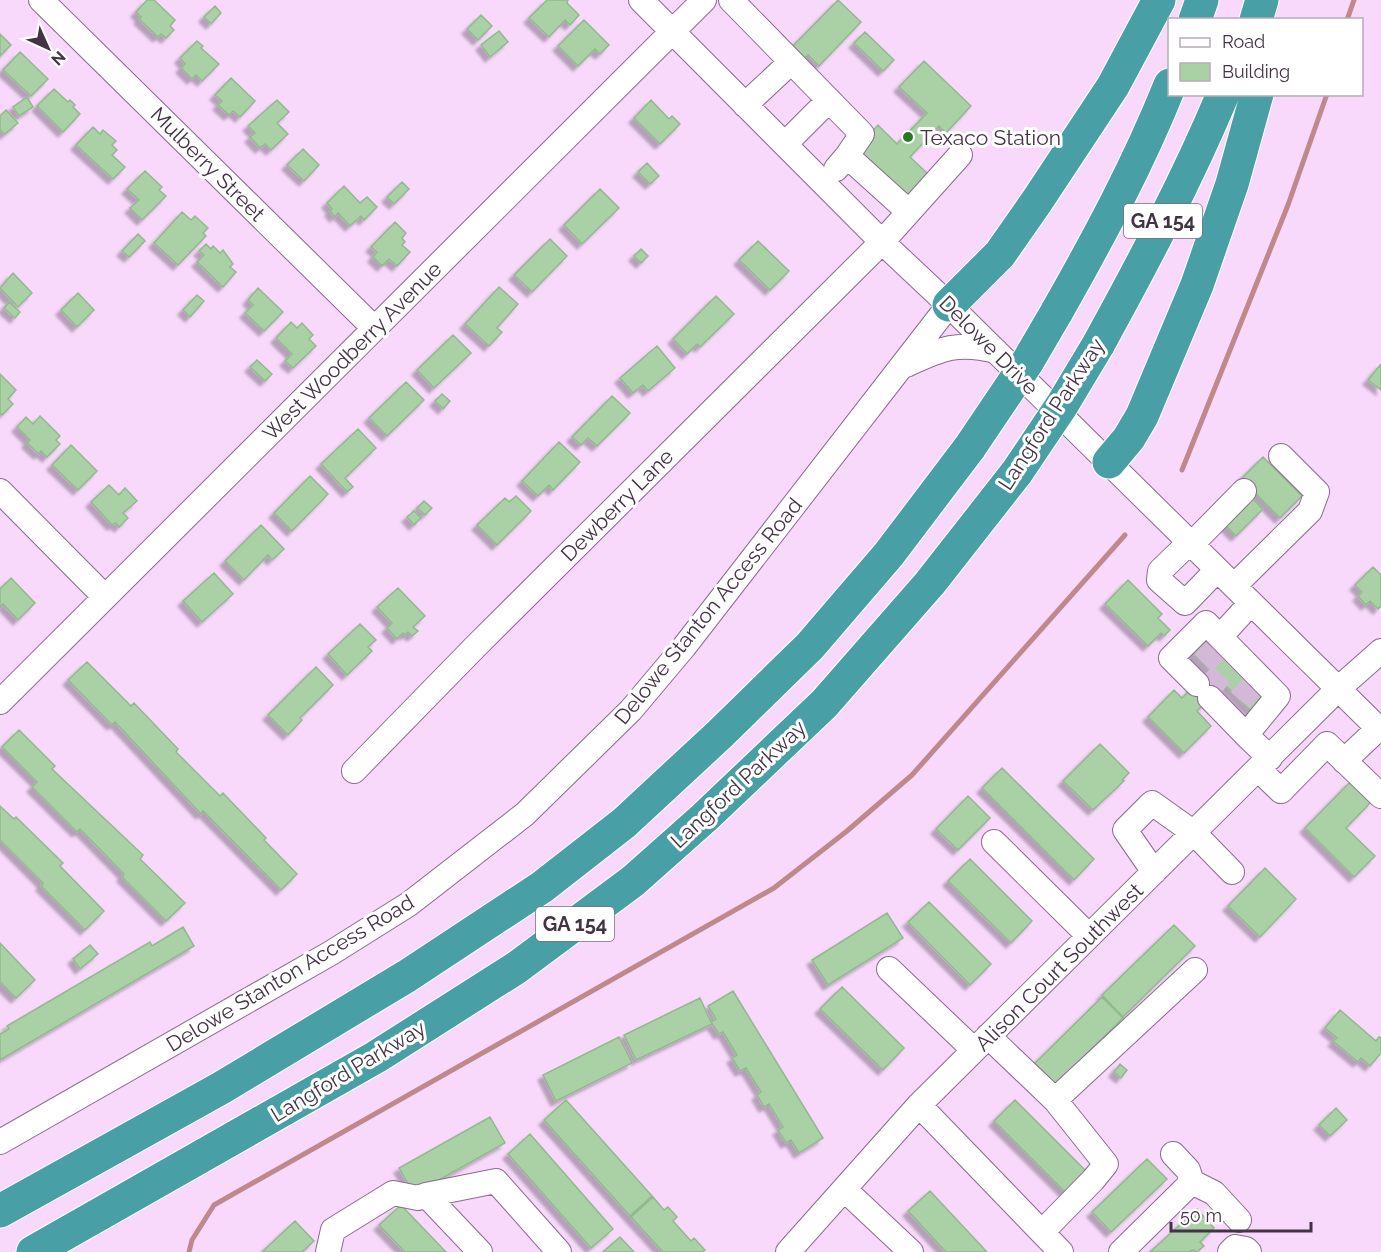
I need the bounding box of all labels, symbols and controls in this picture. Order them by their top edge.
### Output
north arrow [18,18,78,78]
legend [1168,18,1363,96]
text: Road [1222,31,1265,52]
text: N [47,47,69,69]
text: Building [1222,61,1290,82]
street label: Mulberry Street [146,102,270,226]
place label: Texaco Station [920,125,1061,150]
marker: Texaco Station [901,130,915,144]
road number: GA 154 [1124,204,1202,238]
street label: West Woodberry Avenue [257,256,447,446]
street label: Delowe Drive [934,290,1044,400]
street label: Langford Parkway [993,334,1109,494]
street label: Dewberry Lane [556,444,678,566]
street label: Delowe Stanton Access Road [609,493,807,729]
street label: Langford Parkway [665,715,811,853]
street label: Alison Court Southwest [970,878,1148,1056]
street label: Delowe Stanton Access Road [162,889,418,1057]
road number: GA 154 [536,907,614,941]
street label: Langford Parkway [266,1015,430,1127]
scale bar [1171,1195,1310,1233]
text: 50 m [1180,1205,1222,1226]

